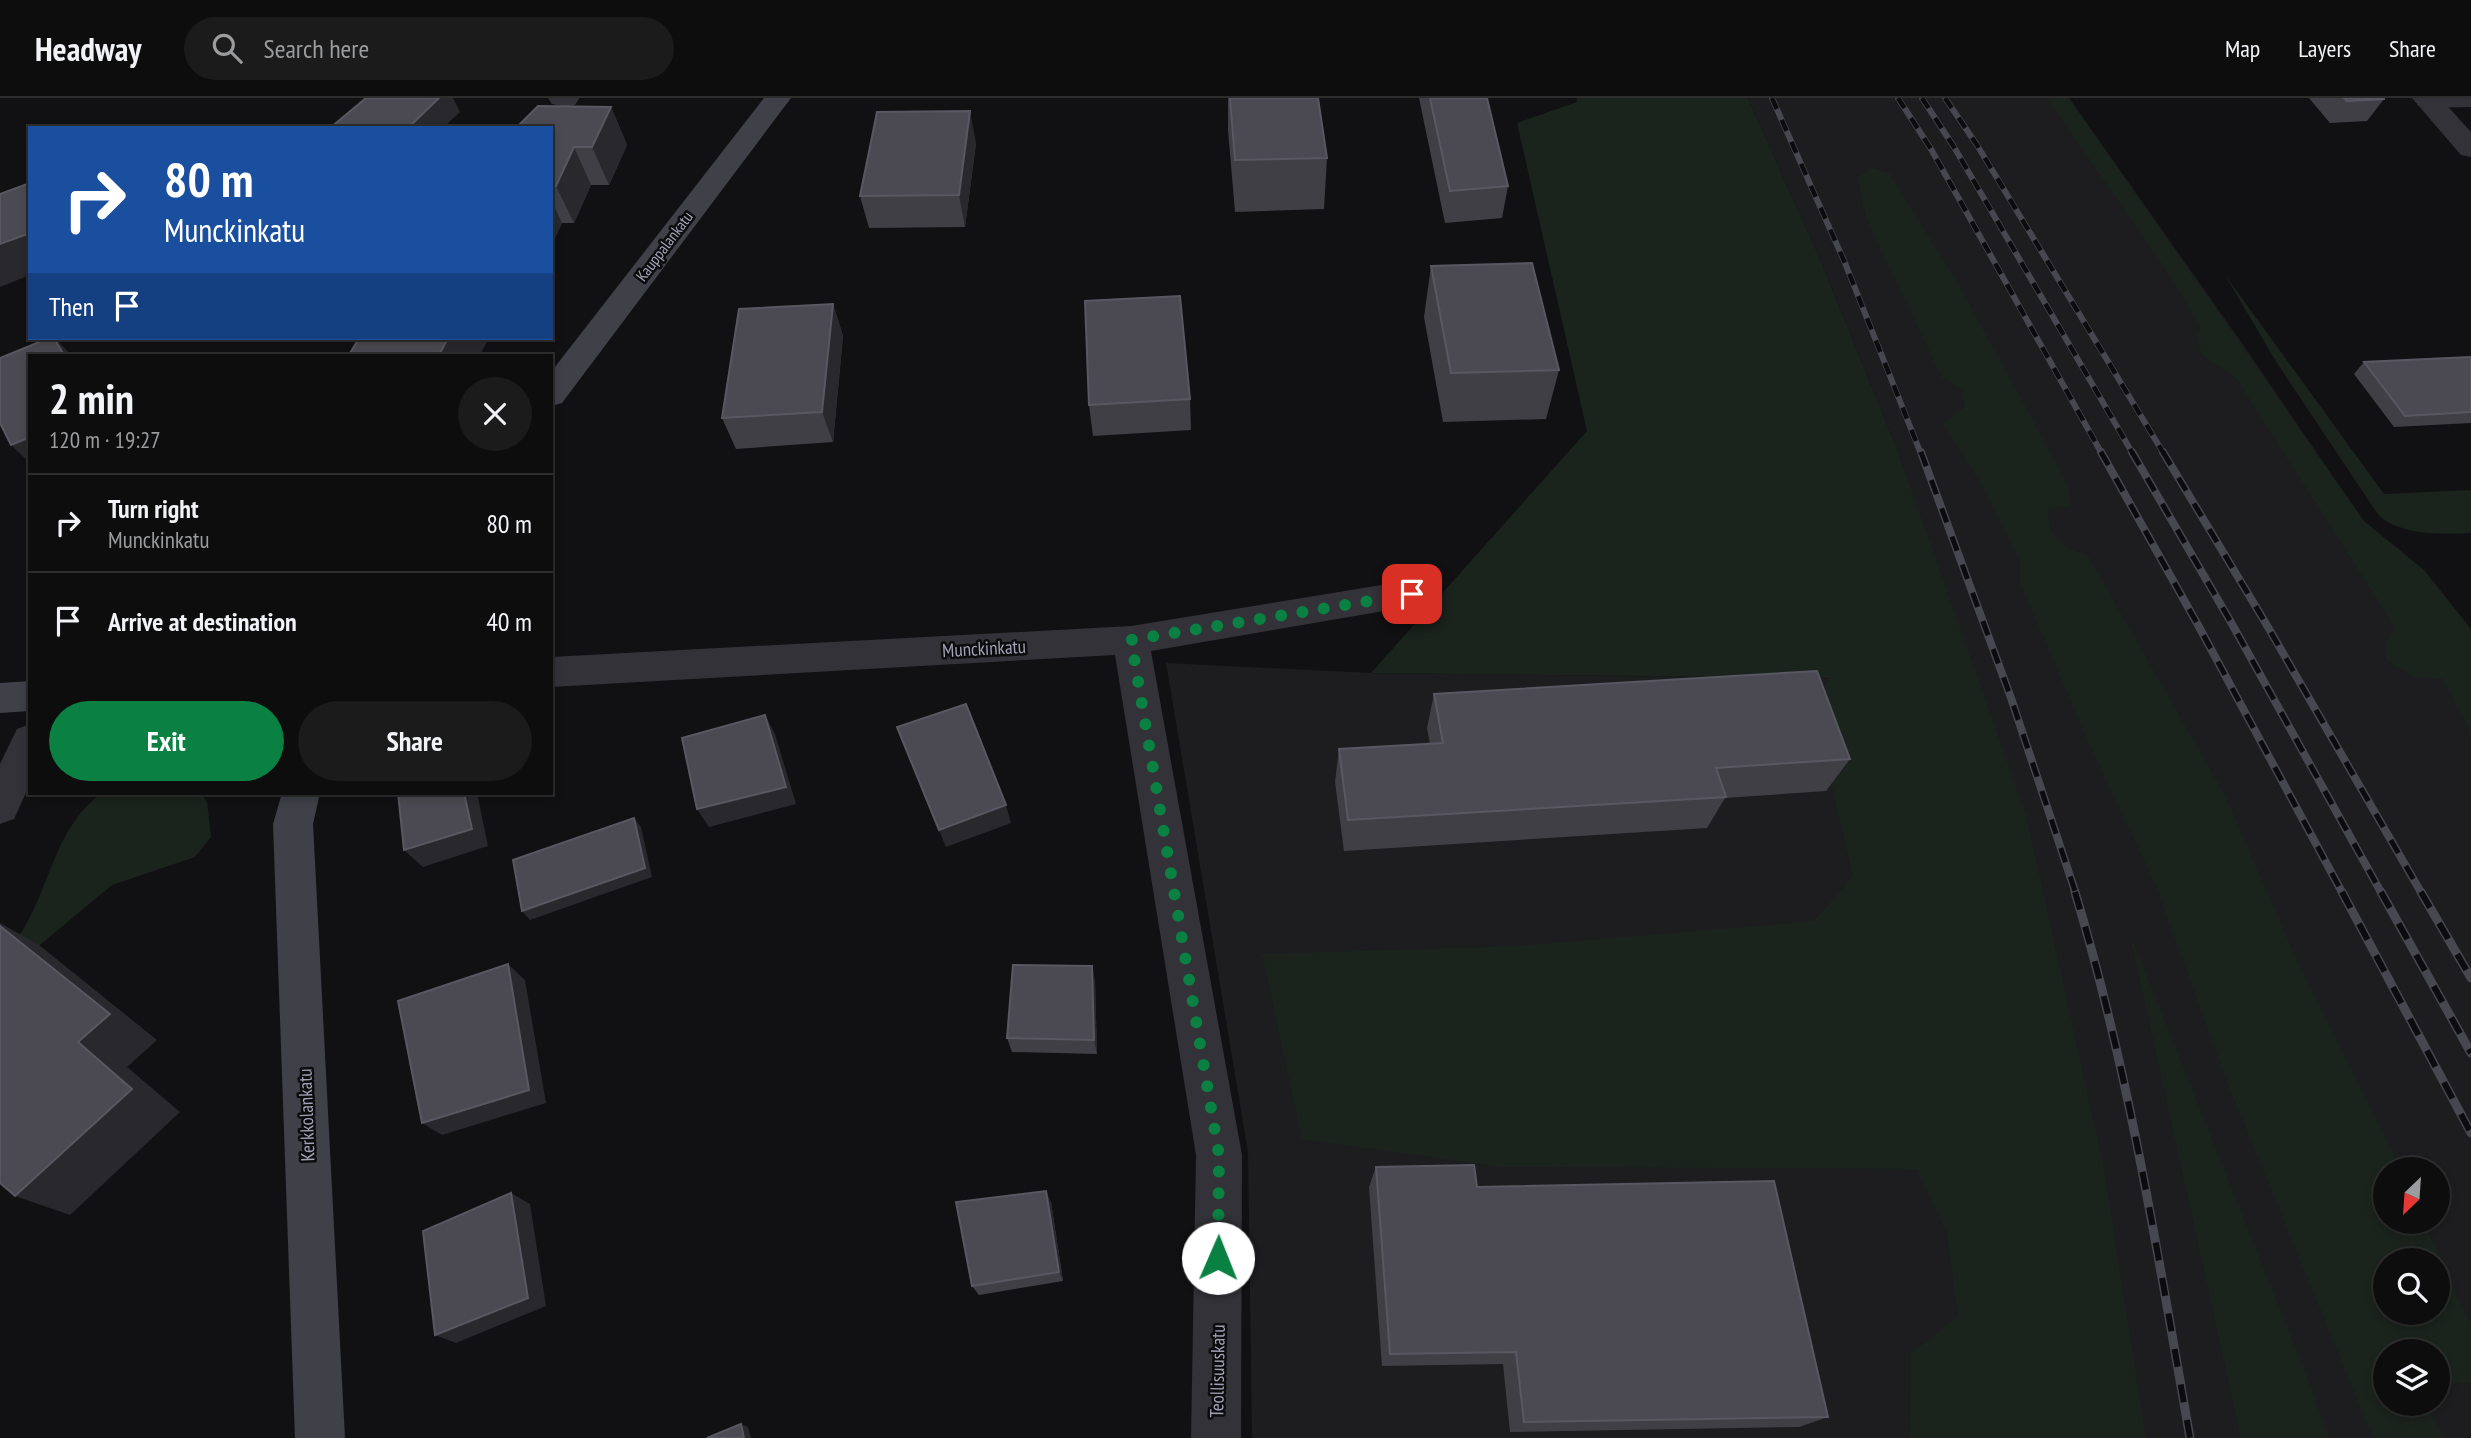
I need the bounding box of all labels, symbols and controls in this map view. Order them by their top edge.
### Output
search box [184,17,674,80]
text: Headway [35,27,142,70]
icon: search [208,29,246,67]
text: Search here [264,32,369,65]
text: Map [2225,33,2260,64]
text: Layers [2298,33,2351,64]
text: Share [2389,33,2436,64]
text: 80 m [164,147,253,211]
icon: right [49,154,140,245]
street label: Kauppalankatu [631,207,697,285]
text: Munckinkatu [164,209,305,251]
icon: arrive [108,287,146,325]
text: Then [49,290,94,323]
text: 2 min [49,371,134,426]
button: close [458,377,532,451]
text: 120 m · 19:27 [49,425,161,454]
text: Turn right [108,492,199,525]
icon: right [49,504,87,542]
text: 80 m [486,507,532,540]
text: Munckinkatu [108,525,209,554]
pin [1382,564,1442,624]
icon: arrive [1393,575,1431,613]
icon: arrive [49,602,87,640]
text: Arrive at destination [108,605,297,638]
text: 40 m [486,605,532,638]
street label: Munckinkatu [942,634,1026,662]
button: Exit [49,701,284,781]
button: Share [298,701,532,781]
street label: Kerkkolankatu [292,1068,320,1162]
north arrow [2373,1157,2450,1234]
map controls [2373,1157,2450,1416]
position arrow [1181,1221,1255,1295]
button: search [2373,1248,2450,1325]
street label: Teollisuuskatu [1204,1324,1230,1418]
button: layers [2373,1339,2450,1416]

